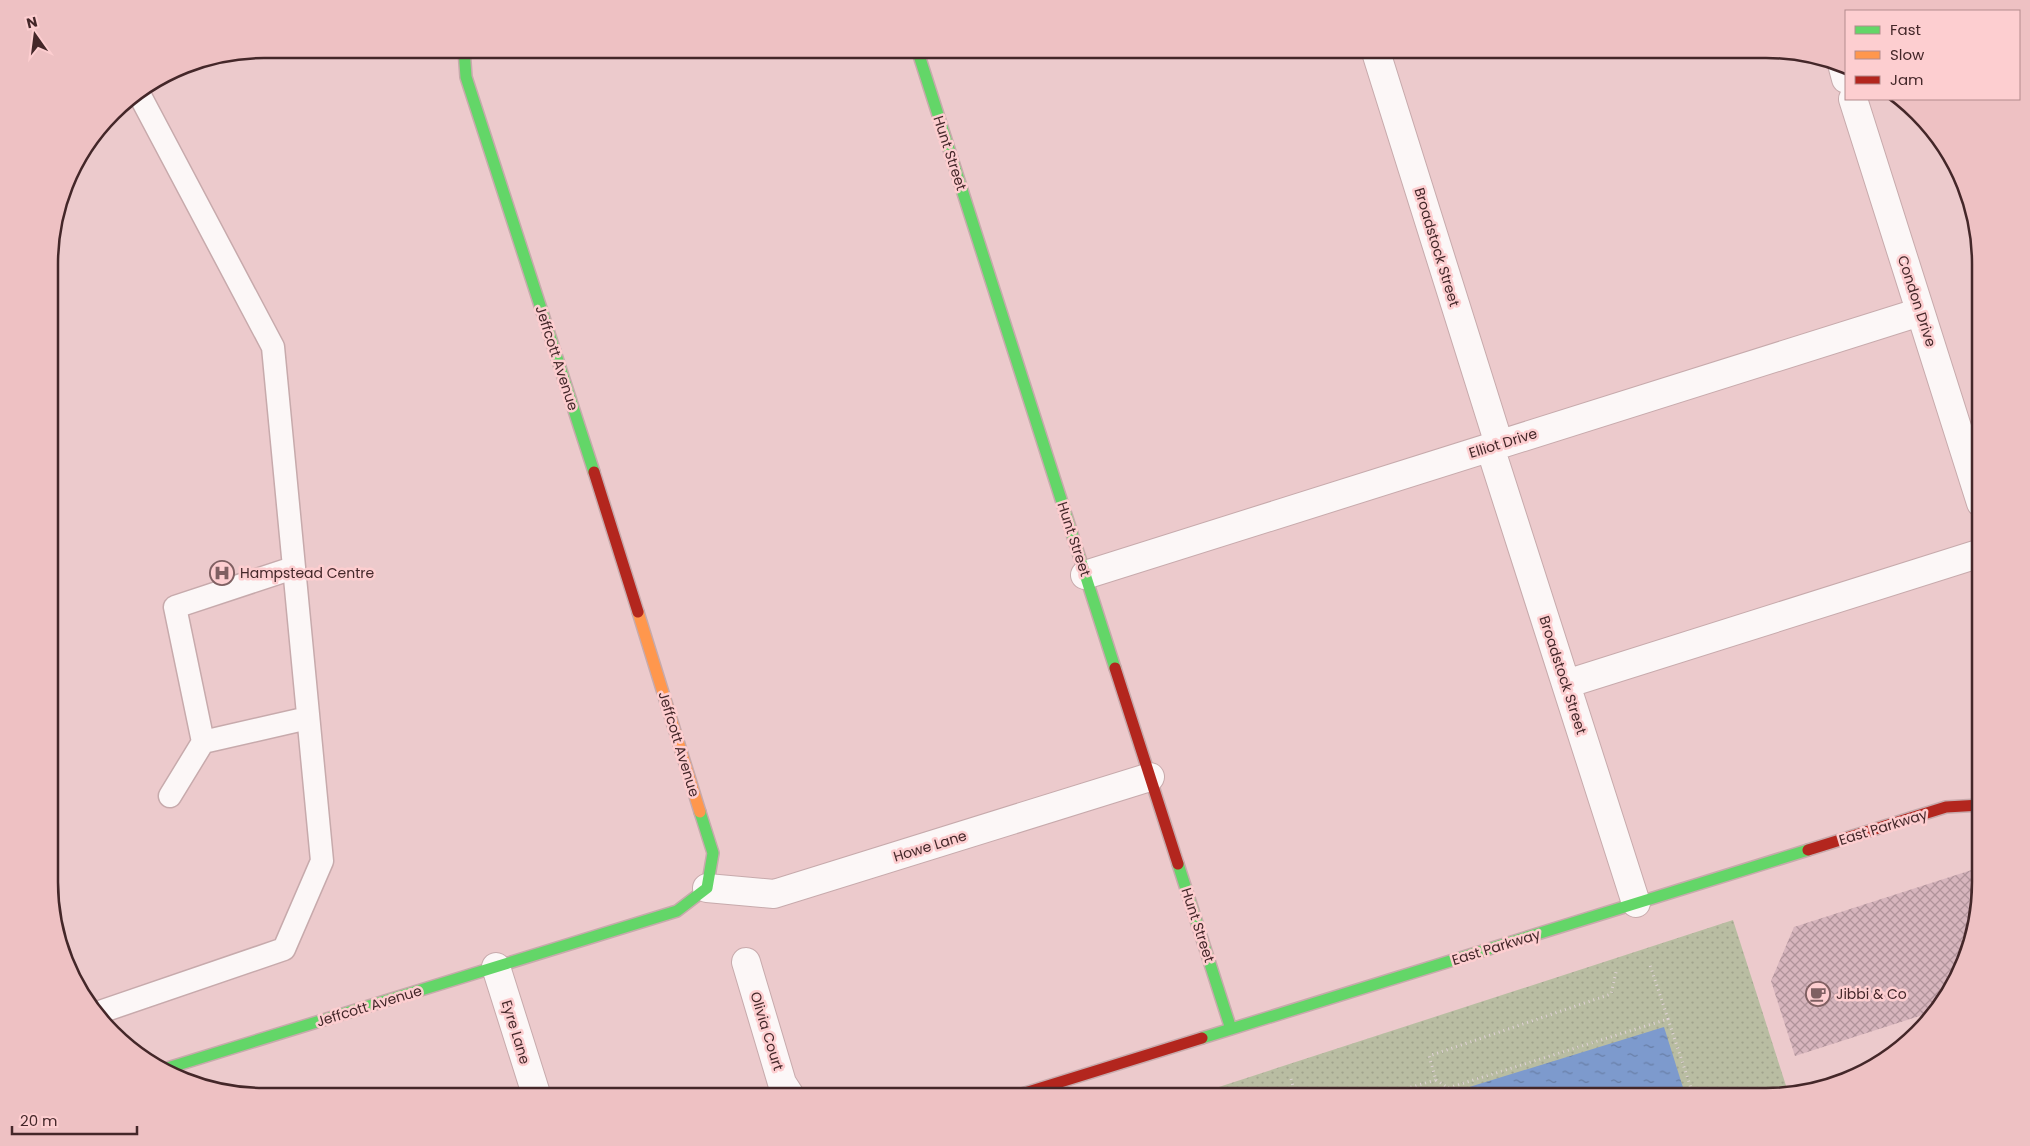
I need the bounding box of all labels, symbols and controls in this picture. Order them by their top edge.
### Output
north arrow [10,10,60,60]
legend [1845,10,2020,100]
text: N [24,11,39,33]
text: Fast [1890,19,1921,40]
text: Slow [1890,44,1925,65]
text: Jam [1890,69,1924,90]
street label: Hunt Street [929,113,971,193]
street label: Broadstock Street [1409,185,1465,309]
street label: Condon Drive [1893,253,1941,350]
street label: Jeffcott Avenue [531,303,583,413]
street label: Elliot Drive [1466,423,1540,463]
street label: Hunt Street [1053,499,1095,579]
hospital icon: Hampstead Centre [209,560,235,586]
place label: Hampstead Centre [240,563,375,583]
street label: Broadstock Street [1534,613,1592,737]
street label: Jeffcott Avenue [653,689,705,799]
street label: East Parkway [1836,804,1930,850]
street label: Howe Lane [891,825,969,867]
street label: Hunt Street [1177,885,1219,965]
street label: East Parkway [1449,924,1543,970]
street label: Jeffcott Avenue [314,980,424,1032]
cafe icon: Jibbi & Co [1805,981,1831,1007]
place label: Jibbi & Co [1836,984,1907,1004]
street label: Olivia Court [746,989,788,1073]
street label: Eyre Lane [497,998,535,1067]
scale bar [12,1104,138,1136]
text: 20 m [20,1110,58,1131]

